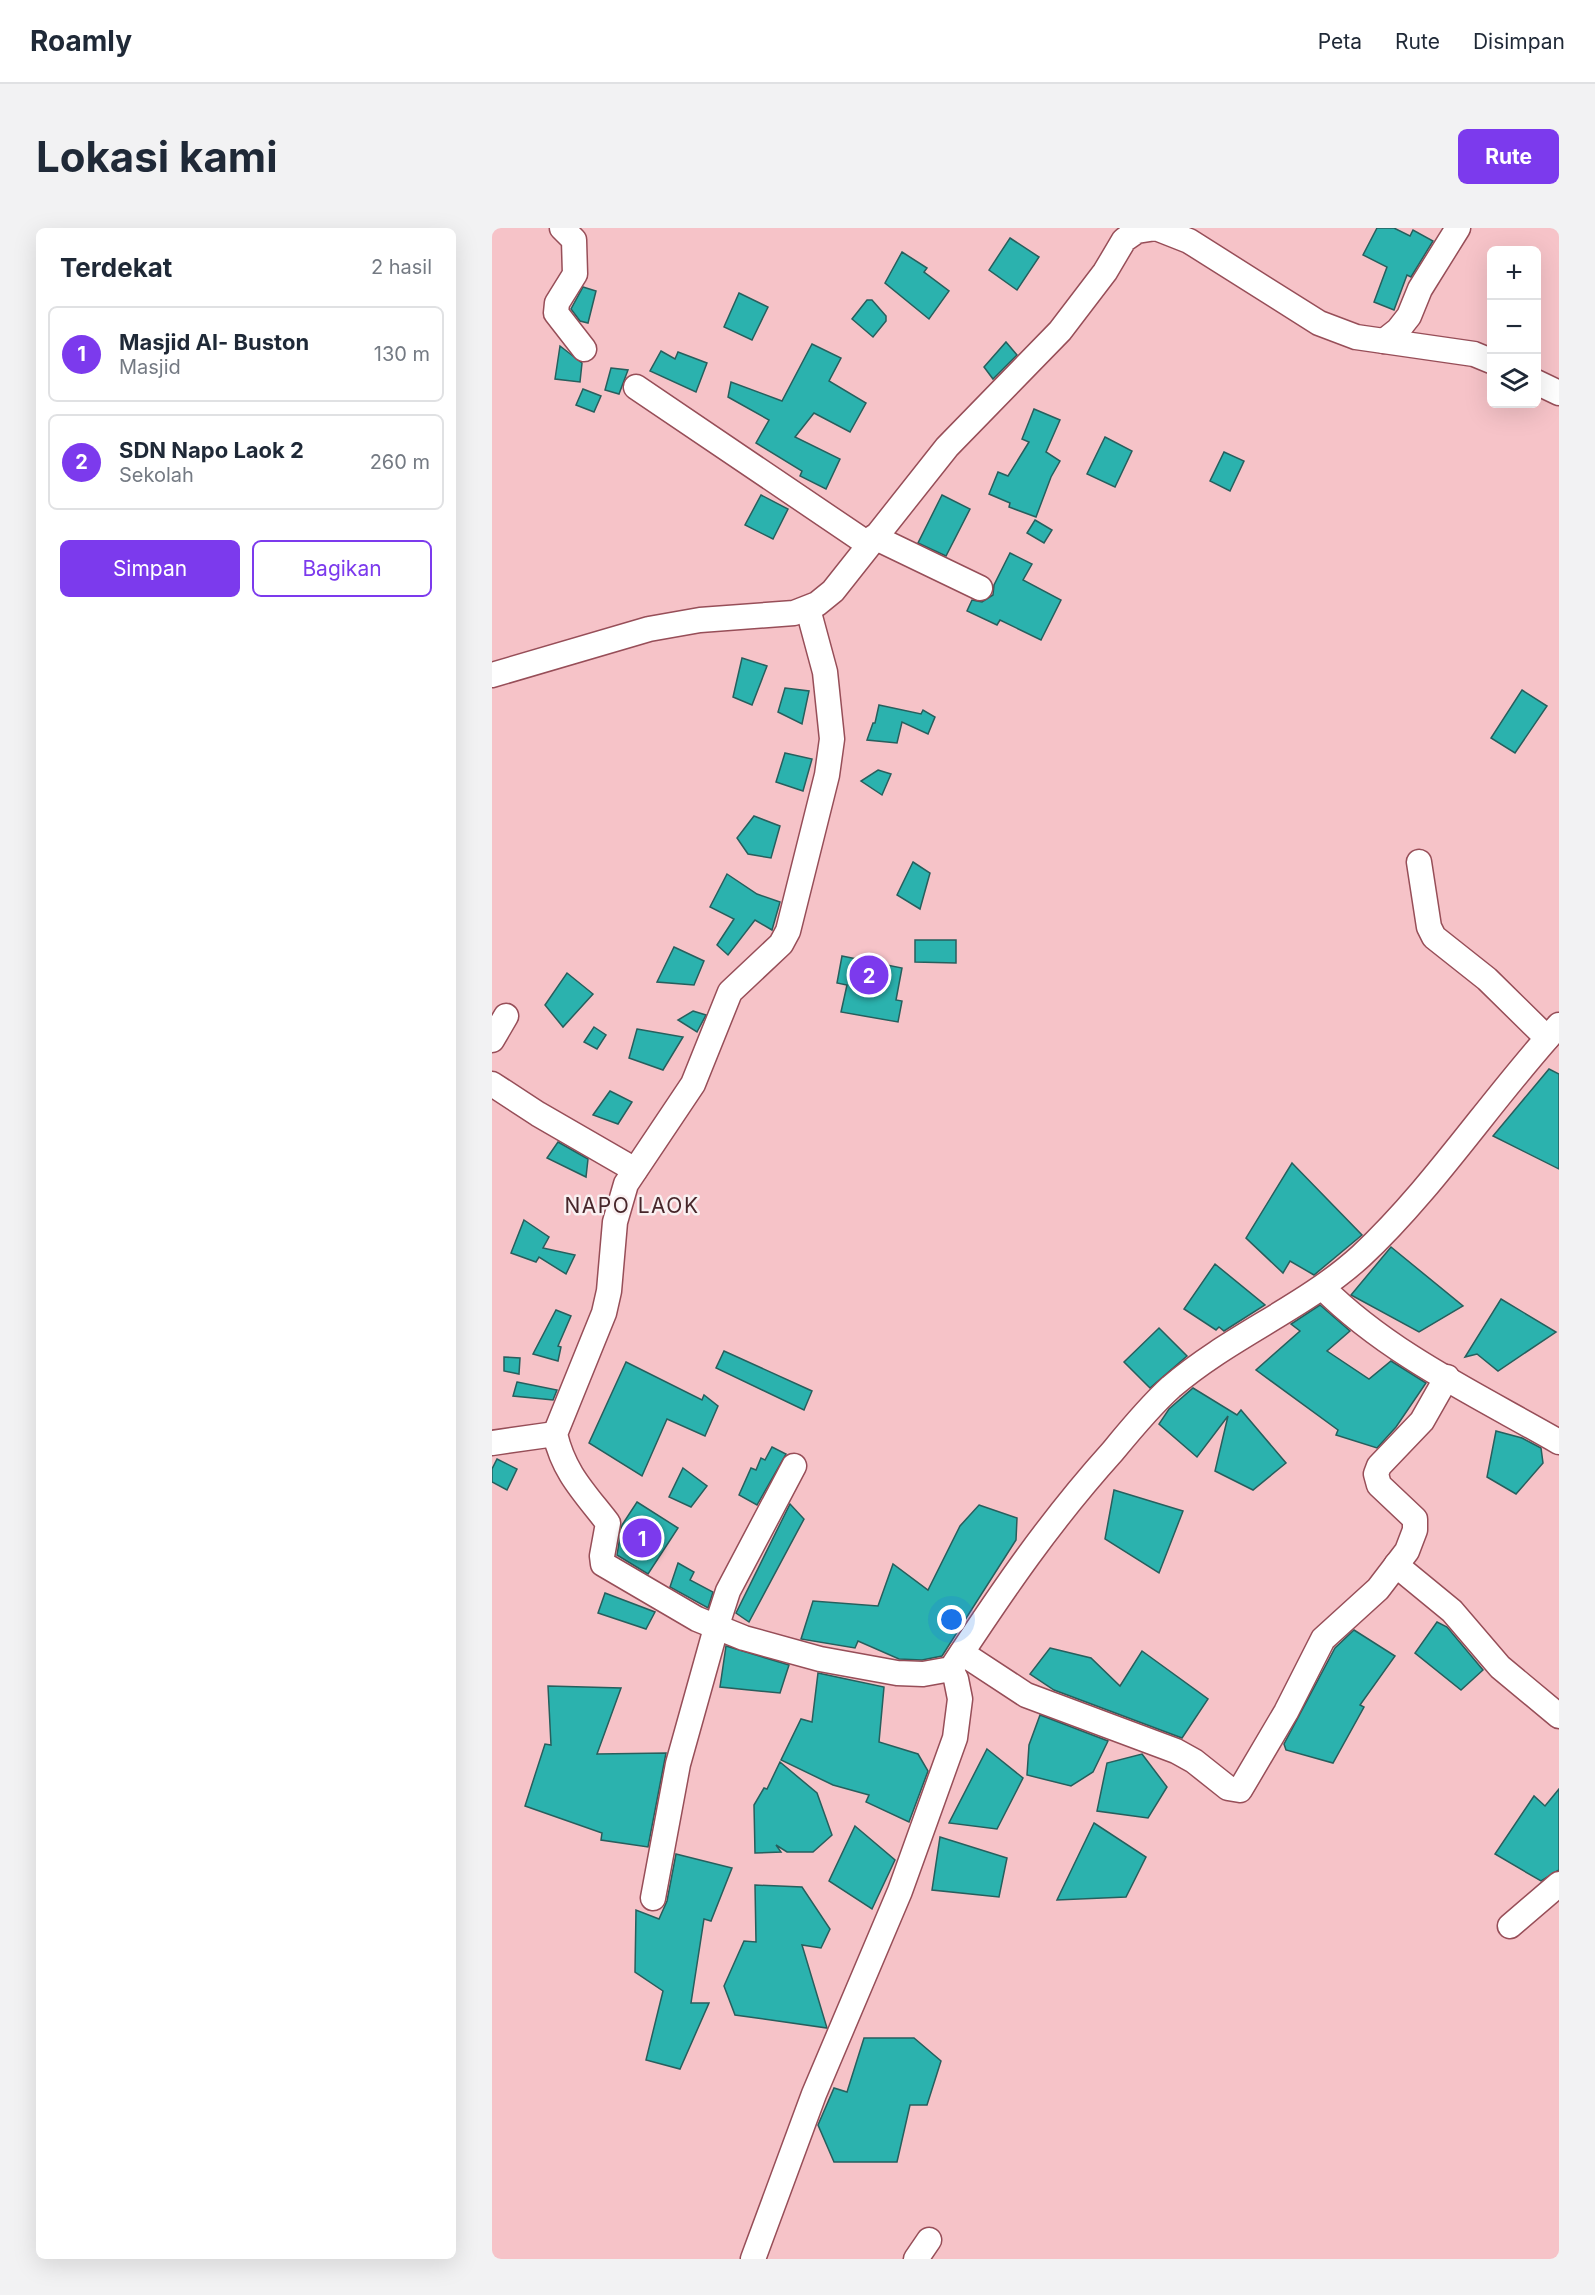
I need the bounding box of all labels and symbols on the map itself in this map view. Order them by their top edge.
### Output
pin: 2 [850,952,889,998]
district label: NAPO LAOK [565,1193,700,1218]
pin: 1 [622,1516,662,1560]
your location [937,1605,966,1634]

